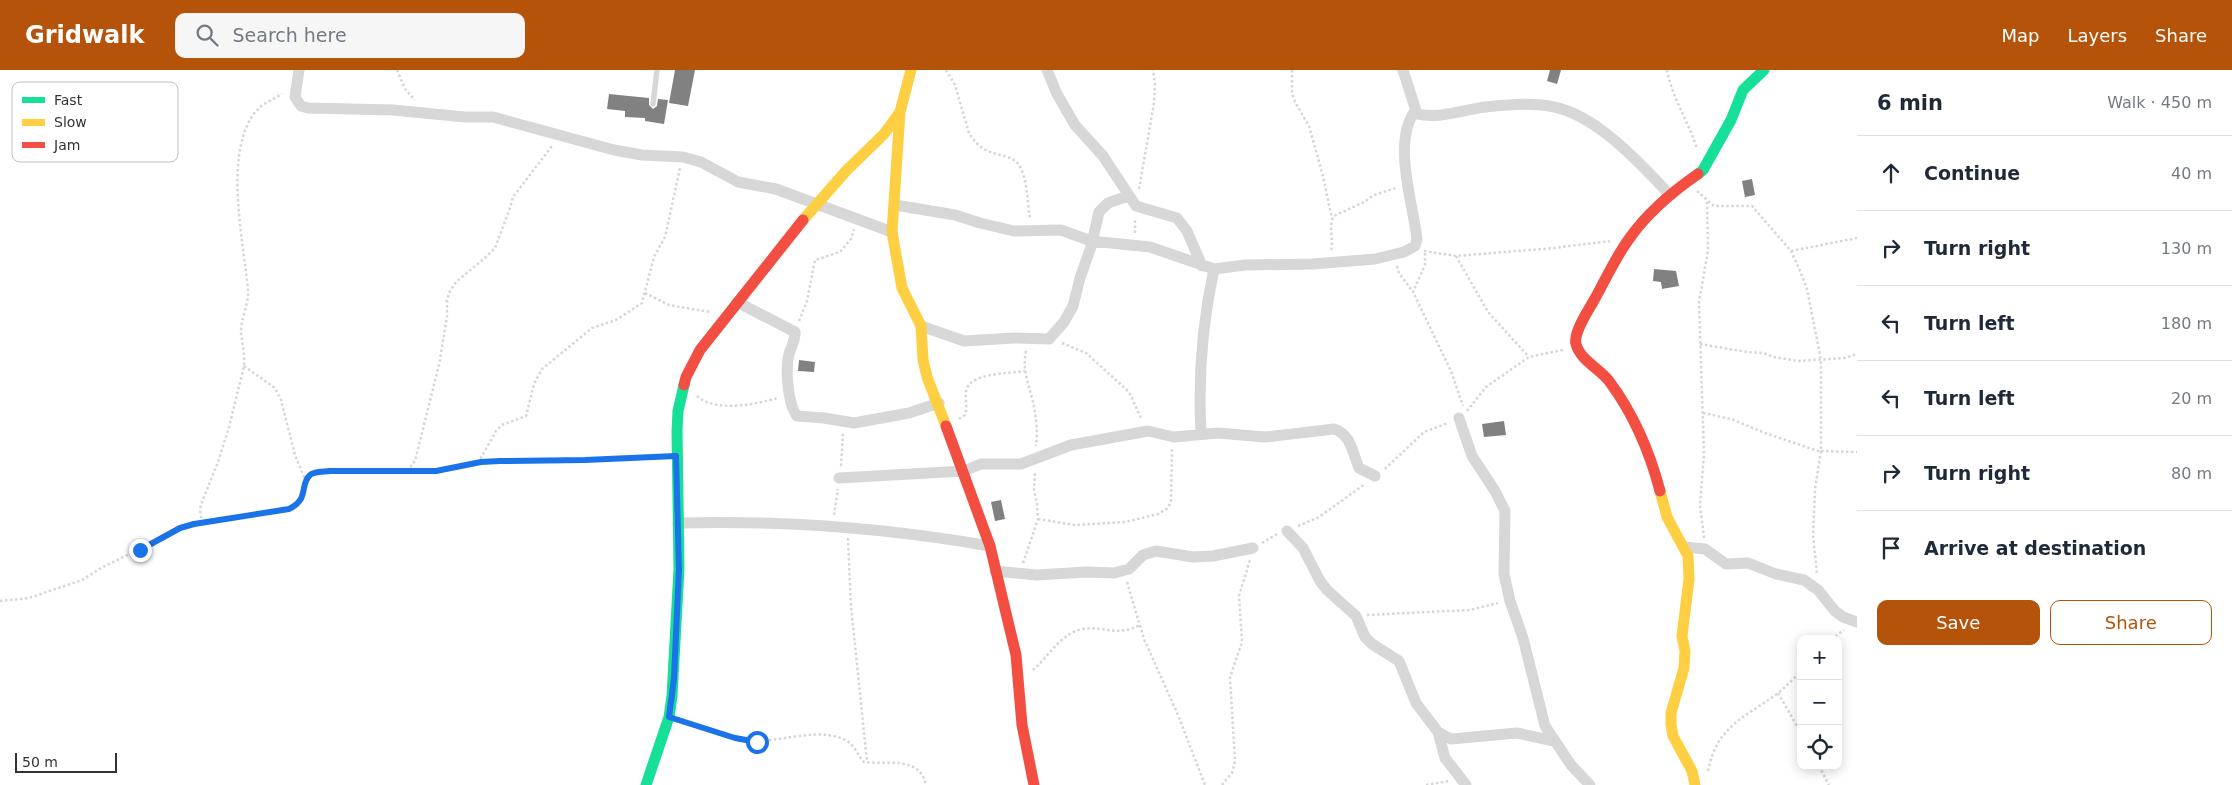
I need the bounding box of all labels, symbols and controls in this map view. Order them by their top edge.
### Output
search box [175,13,525,58]
text: Gridwalk [25,21,145,49]
icon: search [193,21,221,49]
text: Search here [233,24,347,46]
text: Map [2001,25,2039,46]
text: Layers [2067,25,2127,46]
text: Share [2155,25,2207,46]
legend [12,82,178,162]
text: 6 min [1877,91,1943,115]
text: Fast [54,92,83,108]
text: Walk · 450 m [2107,93,2212,112]
text: Slow [54,114,87,130]
text: Jam [53,137,80,153]
icon: ahead [1877,159,1905,187]
text: Continue [1924,162,2020,184]
text: 40 m [2171,164,2212,183]
icon: right [1877,234,1905,262]
text: Turn right [1924,237,2030,259]
text: 130 m [2161,239,2212,258]
icon: left [1877,309,1905,337]
text: Turn left [1924,312,2015,334]
text: 180 m [2161,314,2212,333]
icon: left [1877,384,1905,412]
text: Turn left [1924,387,2015,409]
text: 20 m [2171,389,2212,408]
icon: right [1877,459,1905,487]
text: Turn right [1924,462,2030,484]
text: 80 m [2171,464,2212,483]
icon: arrive [1877,534,1905,562]
text: Arrive at destination [1924,537,2146,559]
route end [129,539,152,562]
button: Save [1877,600,2040,645]
button: Share [2050,600,2212,645]
map controls [1797,635,1842,770]
button: + [1797,635,1842,680]
button: − [1797,680,1842,725]
button: locate [1797,725,1842,770]
route start [746,731,769,754]
scale bar [15,750,118,773]
text: 50 m [22,754,58,770]

